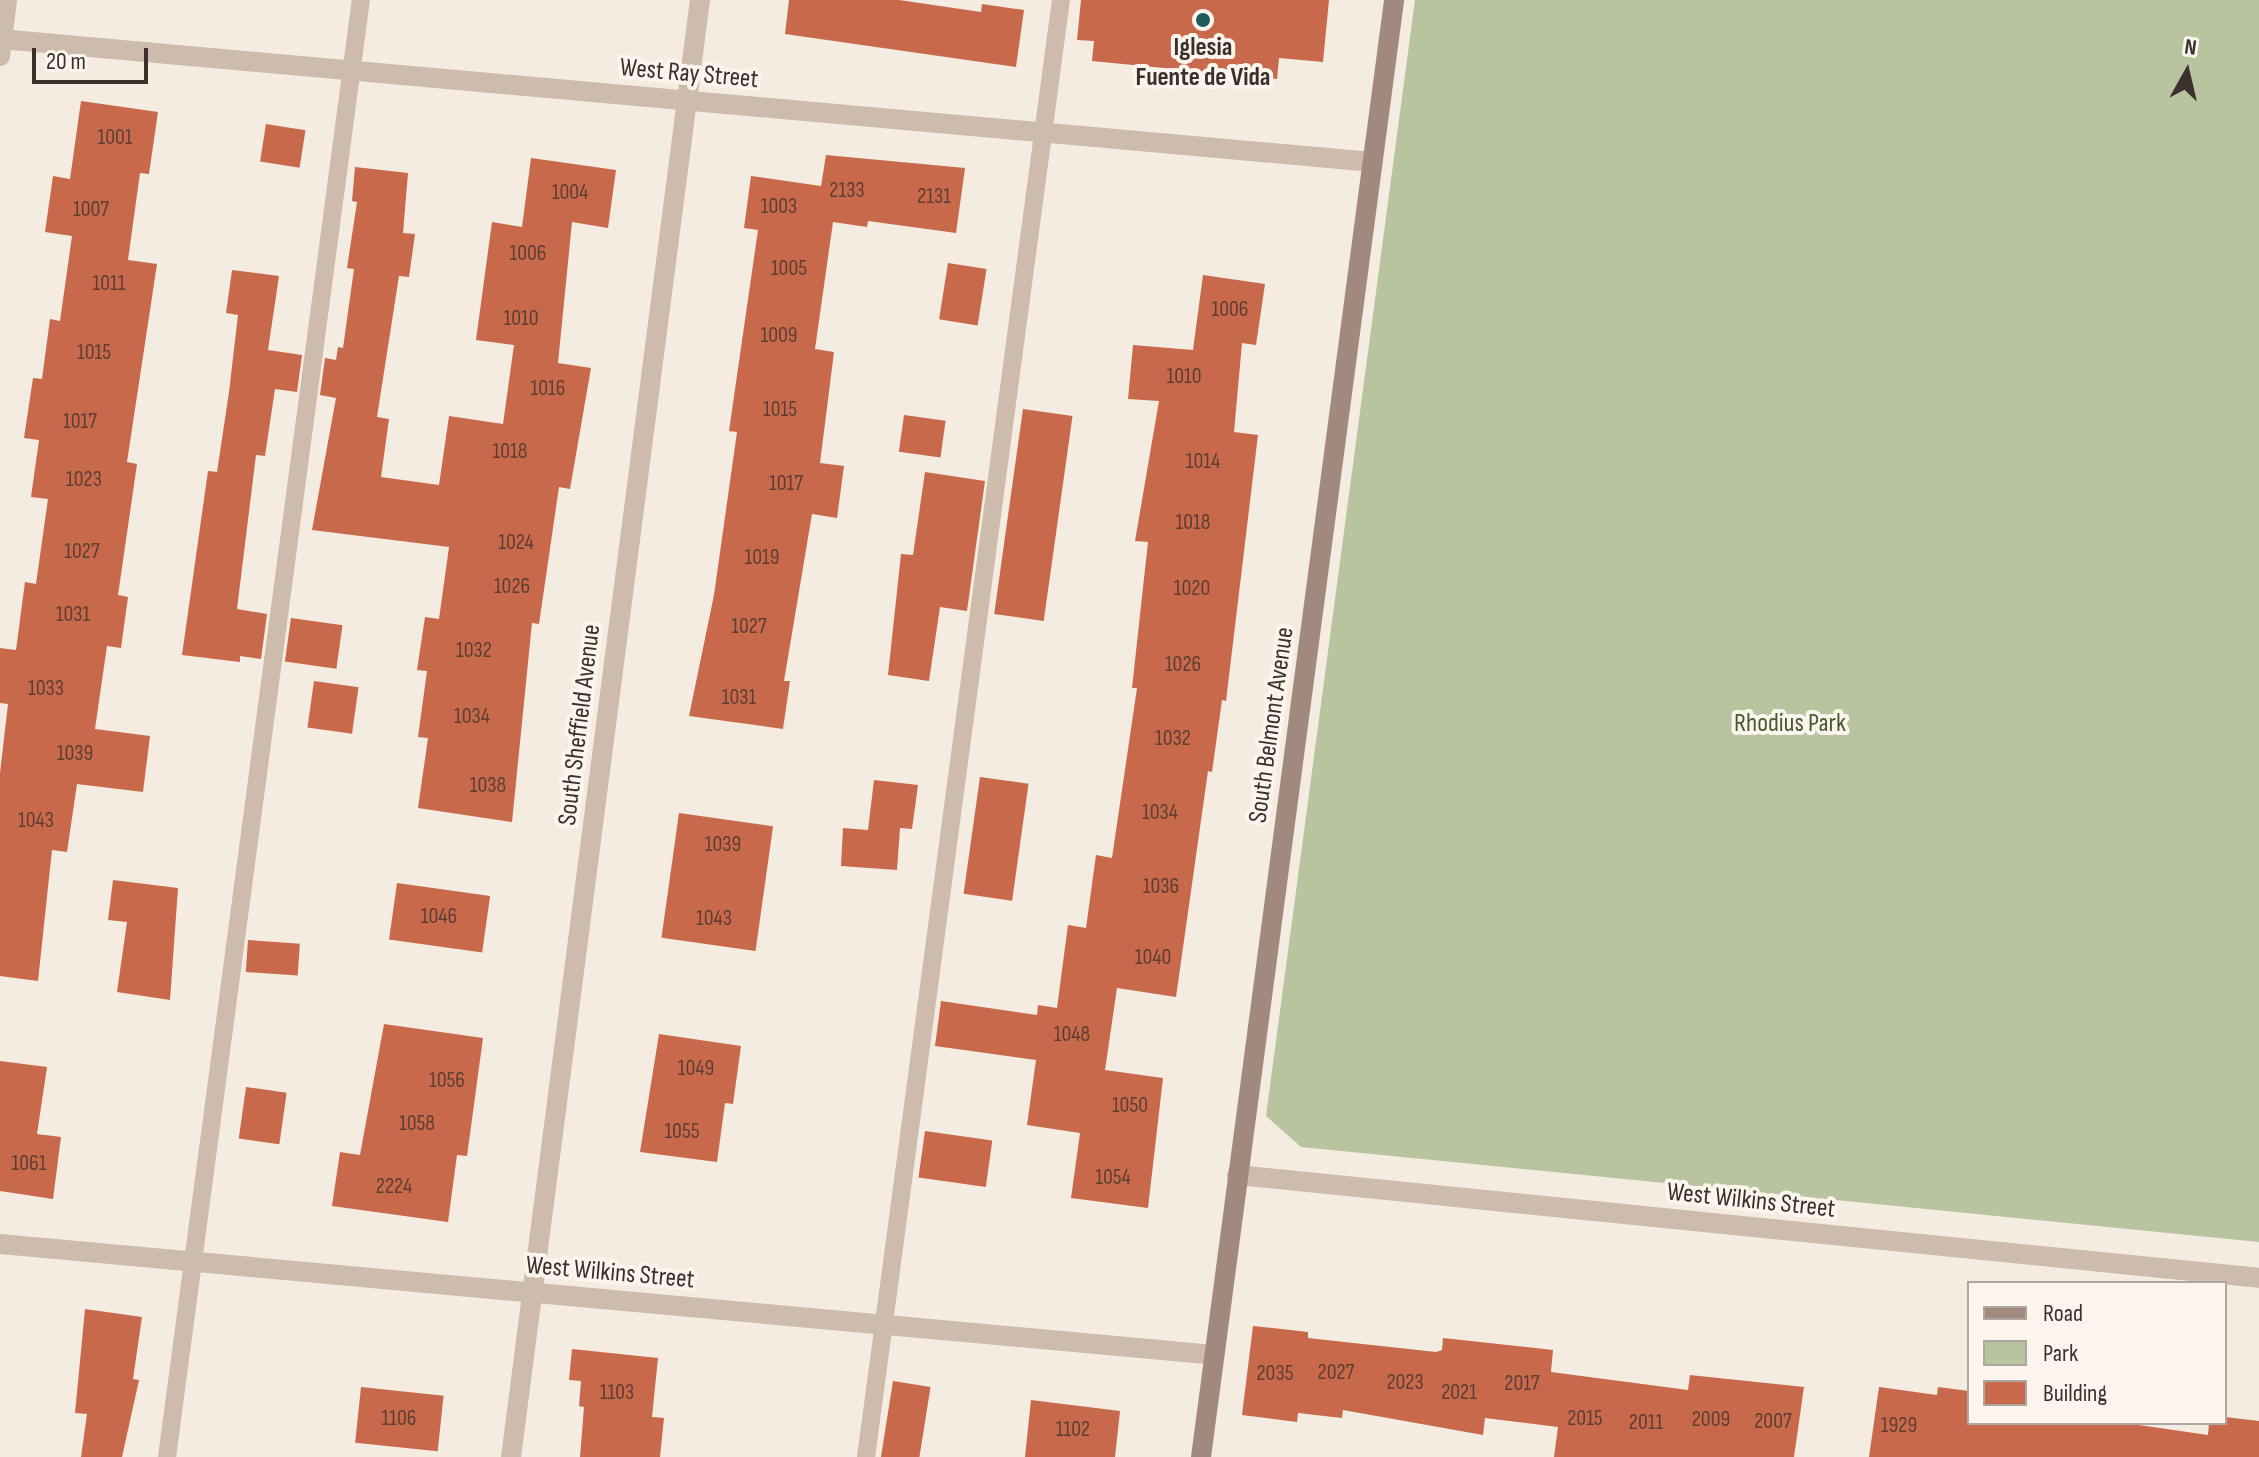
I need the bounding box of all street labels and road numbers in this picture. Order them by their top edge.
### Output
street label: West Ray Street [618,52,760,96]
street label: South Sheffield Avenue [552,623,608,827]
street label: South Belmont Avenue [1243,625,1301,825]
street label: West Wilkins Street [1665,1177,1837,1225]
street label: West Wilkins Street [524,1250,696,1296]

